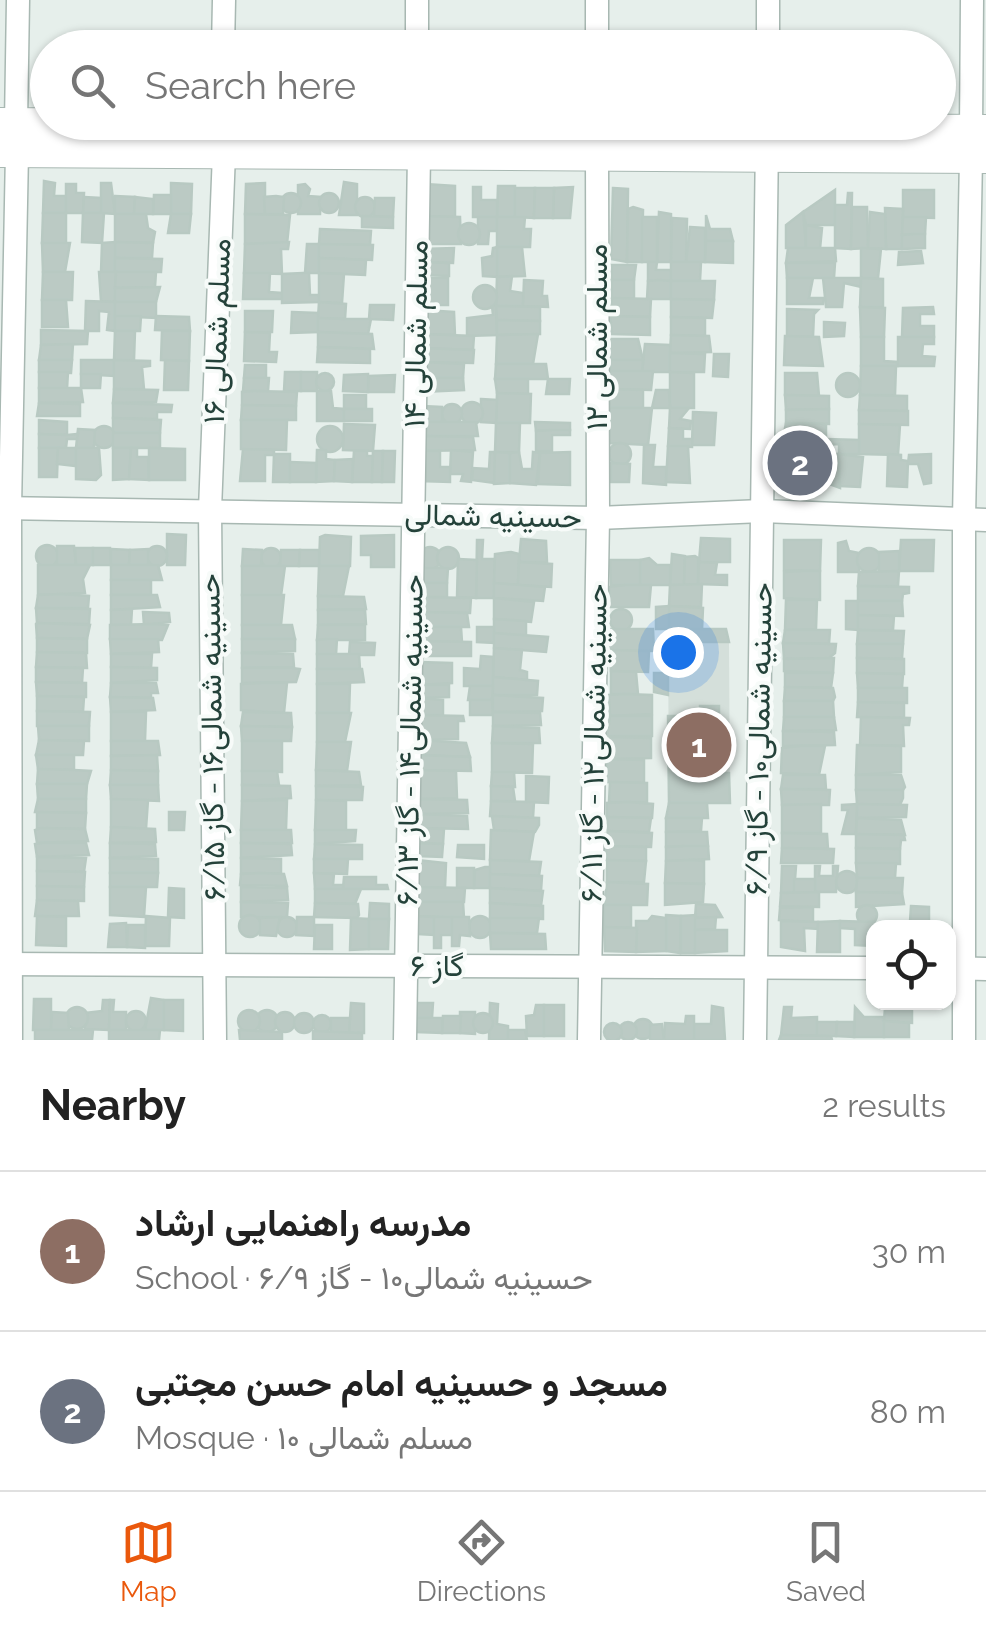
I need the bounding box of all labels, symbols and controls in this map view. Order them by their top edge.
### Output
search box [30,30,956,140]
icon: search [65,58,120,113]
text: Search here [145,63,356,108]
street label: مسلم شمالی ۱۶ [196,238,239,424]
street label: مسلم شمالی ۱۴ [396,240,437,428]
street label: مسلم شمالی ۱۲ [579,244,616,430]
pin: 2 [768,426,832,500]
street label: حسینیه شمالی [404,496,582,536]
street label: حسینیه شمالی۱۶ - گاز ۶/۱۵ [191,573,233,901]
street label: حسینیه شمالی۱۴ - گاز ۶/۱۳ [389,574,431,906]
street label: حسینیه شمالی۱۰ - گاز ۶/۹ [738,582,780,896]
street label: حسینیه شمالی۱۲ - گاز ۶/۱۱ [573,583,615,903]
your location [653,627,704,678]
pin: 1 [666,708,732,782]
map controls [866,920,956,1010]
button: locate [866,920,956,1010]
street label: گاز ۶ [410,948,464,984]
text: Nearby [40,1081,186,1130]
text: 2 results [822,1087,946,1124]
text: مدرسه راهنمایی ارشاد [135,1200,471,1245]
text: 1 [65,1233,80,1270]
text: 30 m [872,1233,946,1270]
text: School · حسینیه شمالی۱۰ - گاز ۶/۹ [135,1259,593,1296]
text: مسجد و حسینیه امام حسن مجتبی [135,1360,668,1405]
text: 2 [63,1393,82,1430]
text: 80 m [870,1393,946,1430]
text: Mosque · مسلم شمالی ۱۰ [135,1419,473,1456]
tab: Map [120,1515,177,1608]
tab: Directions [417,1515,546,1608]
tab: Saved [786,1515,866,1608]

